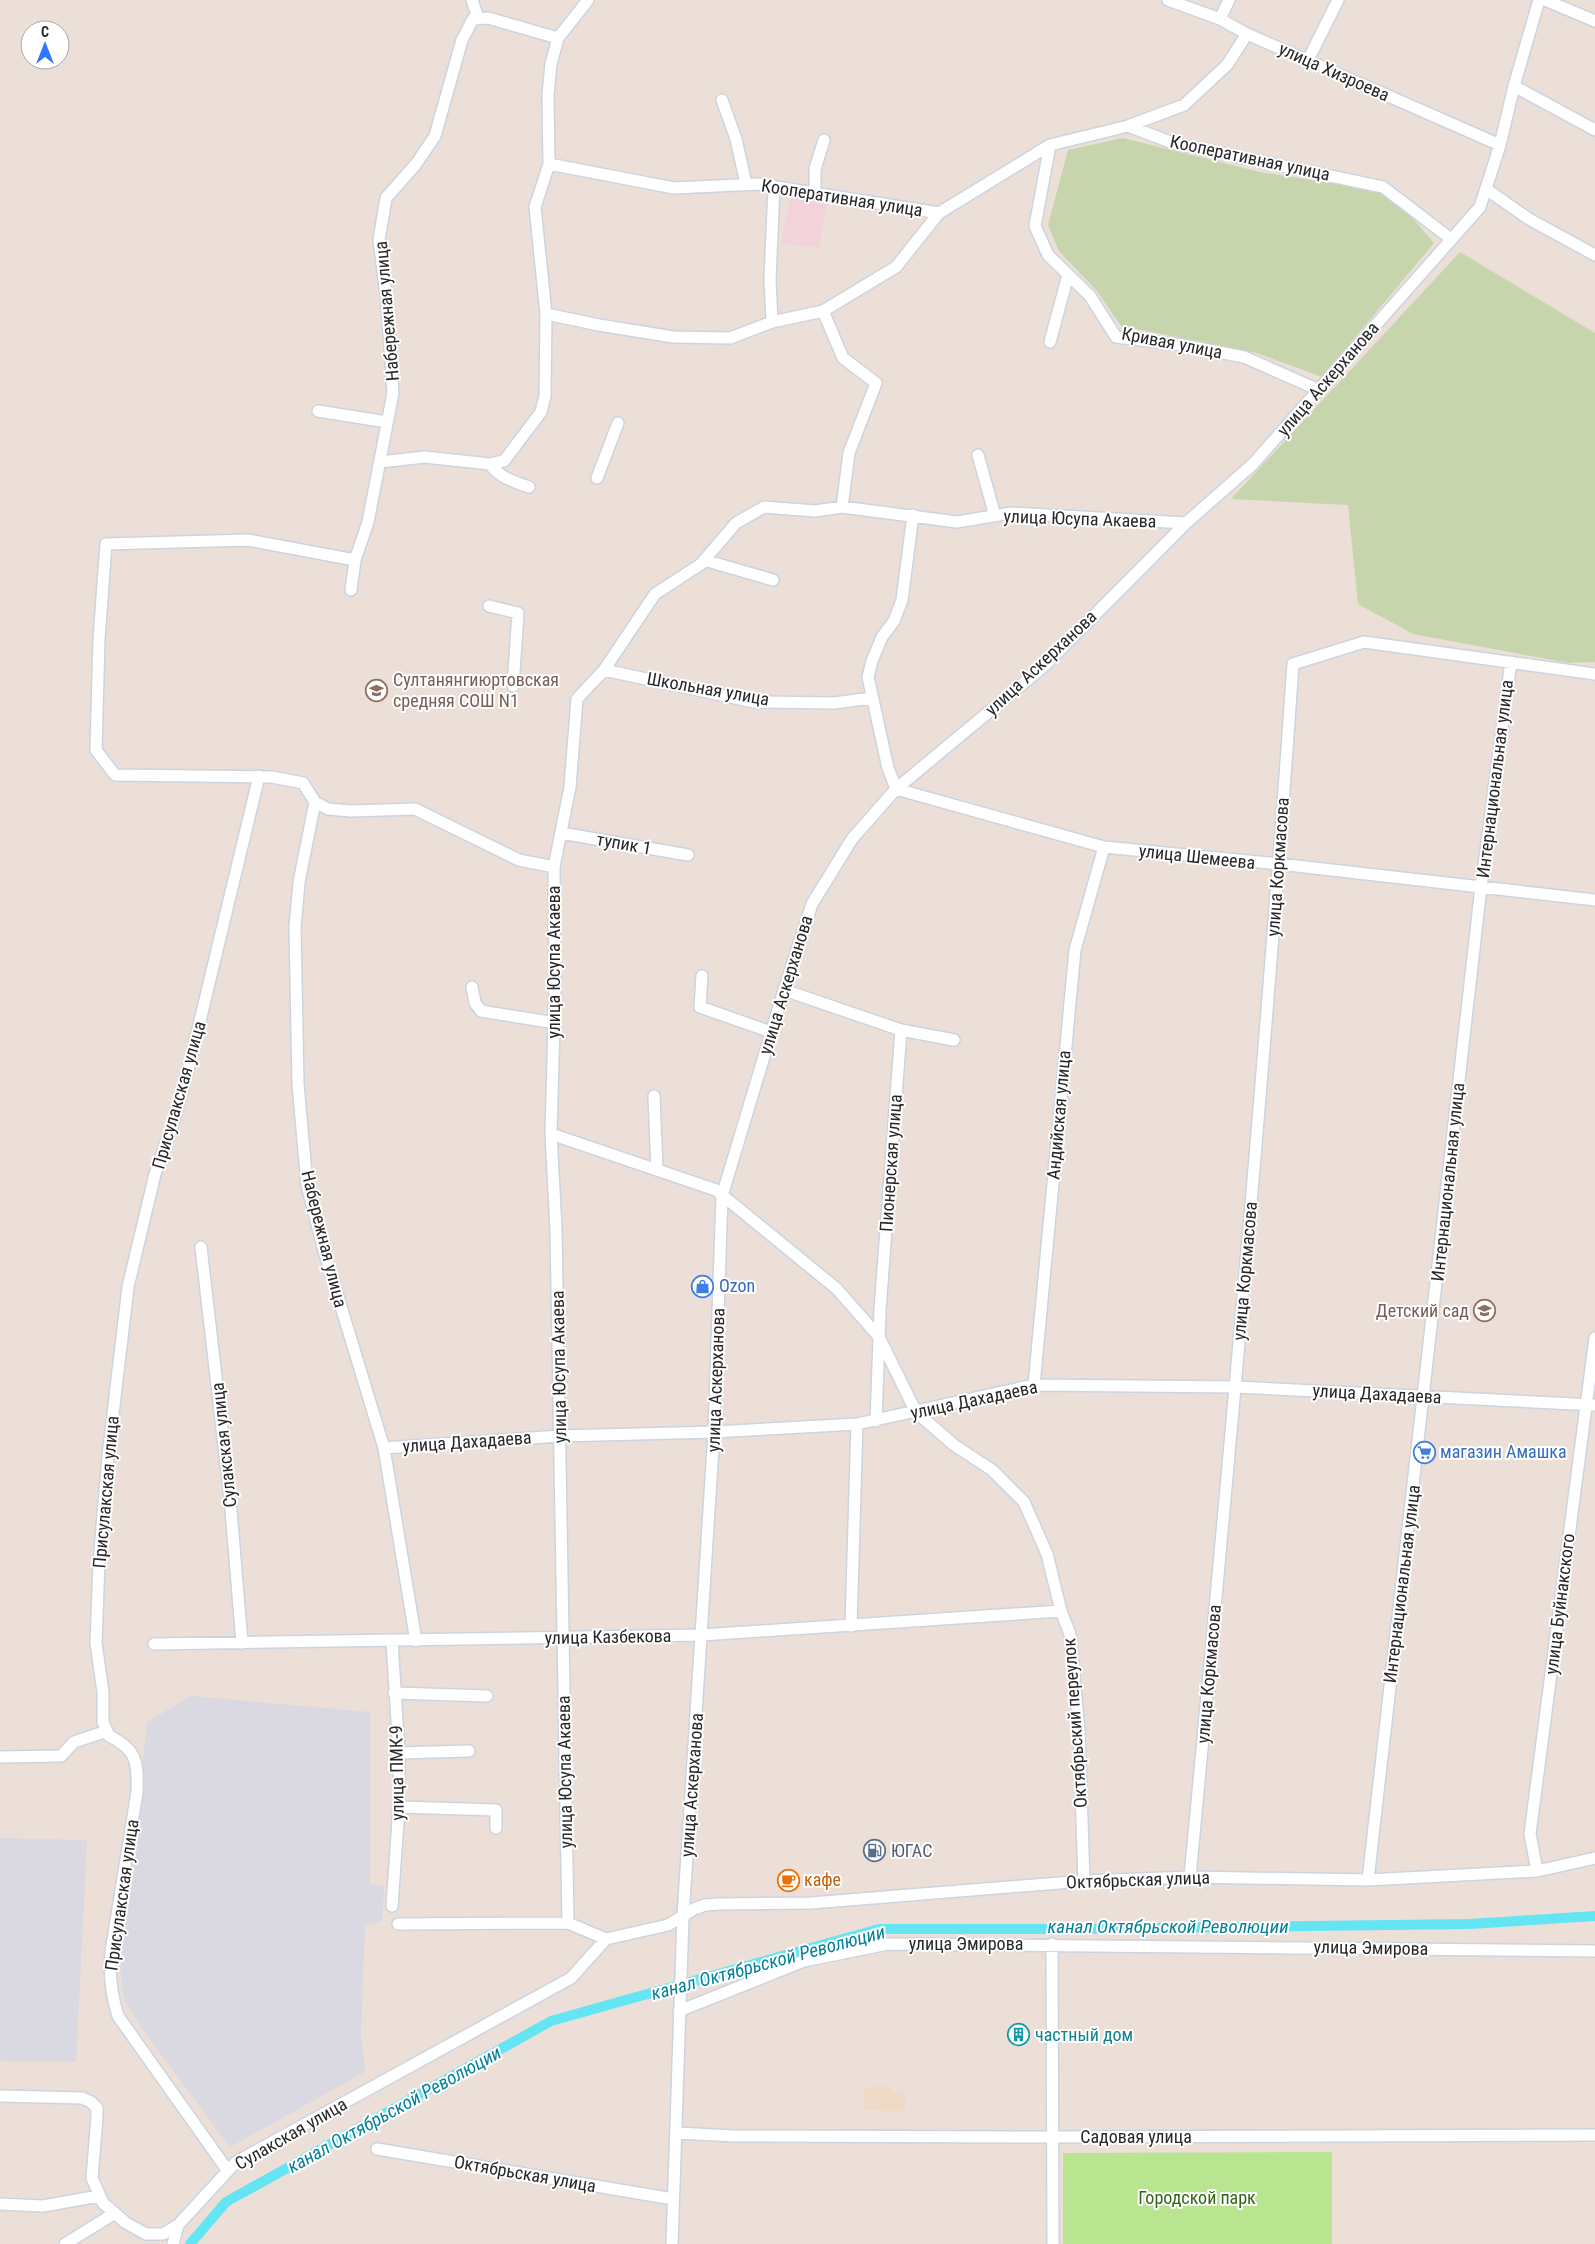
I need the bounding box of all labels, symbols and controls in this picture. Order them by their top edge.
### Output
north arrow [20,20,70,70]
text: С [41,24,49,40]
street label: улица Хизроева [1276,38,1393,105]
street label: Кооперативная улица [1168,130,1332,185]
street label: Кооперативная улица [760,174,924,221]
street label: Набережная улица [370,240,403,382]
street label: улица Аскерханова [1272,317,1383,440]
street label: Кривая улица [1120,322,1224,363]
street label: улица Юсупа Акаева [1003,505,1157,532]
street label: улица Аскерханова [981,606,1101,720]
street label: Школьная улица [645,667,771,710]
place label: Султанянгиюртовская средняя СОШ N1 [393,669,559,711]
school or university icon: Султанянгиюртовская средняя СОШ N1 [365,678,389,702]
street label: Интернациональная улица [1472,679,1517,879]
street label: улица Коркмасова [1262,797,1293,937]
street label: тупик 1 [595,828,653,859]
street label: улица Шемеева [1138,840,1256,873]
street label: улица Юсупа Акаева [543,886,564,1038]
street label: улица Аскерханова [754,913,817,1057]
street label: Присулакская улица [147,1018,210,1171]
street label: Андийская улица [1042,1050,1075,1180]
street label: Интернациональная улица [1427,1082,1468,1282]
street label: Пионерская улица [875,1094,906,1232]
street label: Набережная улица [297,1168,352,1310]
street label: улица Коркмасова [1228,1201,1261,1341]
shop icon: Ozon [691,1274,715,1298]
place label: Ozon [719,1275,755,1296]
street label: улица Юсупа Акаева [547,1290,570,1444]
school or university icon: Детский сад [1473,1299,1497,1323]
place label: Детский сад [1376,1300,1469,1321]
street label: улица Аскерханова [702,1307,729,1453]
street label: улица Дахадаева [909,1376,1039,1423]
street label: улица Дахадаева [1312,1380,1442,1407]
street label: Сулакская улица [206,1381,241,1509]
street label: Присулакская улица [88,1415,123,1569]
street label: улица Дахадаева [402,1427,532,1456]
supermarket icon: магазин Амашка [1412,1440,1436,1464]
place label: магазин Амашка [1440,1441,1567,1462]
street label: Интернациональная улица [1379,1484,1424,1684]
street label: улица Буйнакского [1540,1532,1579,1676]
street label: улица Коркмасова [1192,1604,1225,1744]
street label: улица Казбекова [544,1625,672,1648]
street label: Октябрьский переулок [1058,1637,1091,1809]
street label: улица Юсупа Акаева [553,1695,576,1849]
street label: улица Аскерханова [676,1712,707,1858]
street label: улица ПМК-9 [385,1725,408,1821]
street label: Присулакская улица [100,1818,143,1972]
fuel station icon: ЮГАС [863,1839,887,1863]
place label: ЮГАС [891,1840,932,1861]
street label: Октябрьская улица [1066,1866,1210,1893]
cafe icon: кафе [776,1868,800,1892]
place label: кафе [804,1869,841,1890]
water label: канал Октябрьской Революции [1047,1915,1289,1938]
water label: канал Октябрьской Революции [649,1920,888,2005]
street label: улица Эмирова [909,1933,1023,1954]
street label: улица Эмирова [1313,1936,1429,1959]
building icon: частный дом [1007,2023,1031,2047]
place label: частный дом [1035,2024,1133,2045]
water label: канал Октябрьской Революции [283,2041,505,2178]
street label: Сулакская улица [231,2093,350,2174]
street label: Садовая улица [1080,2126,1192,2147]
street label: Октябрьская улица [452,2151,598,2196]
park label: Городской парк [1138,2187,1256,2208]

